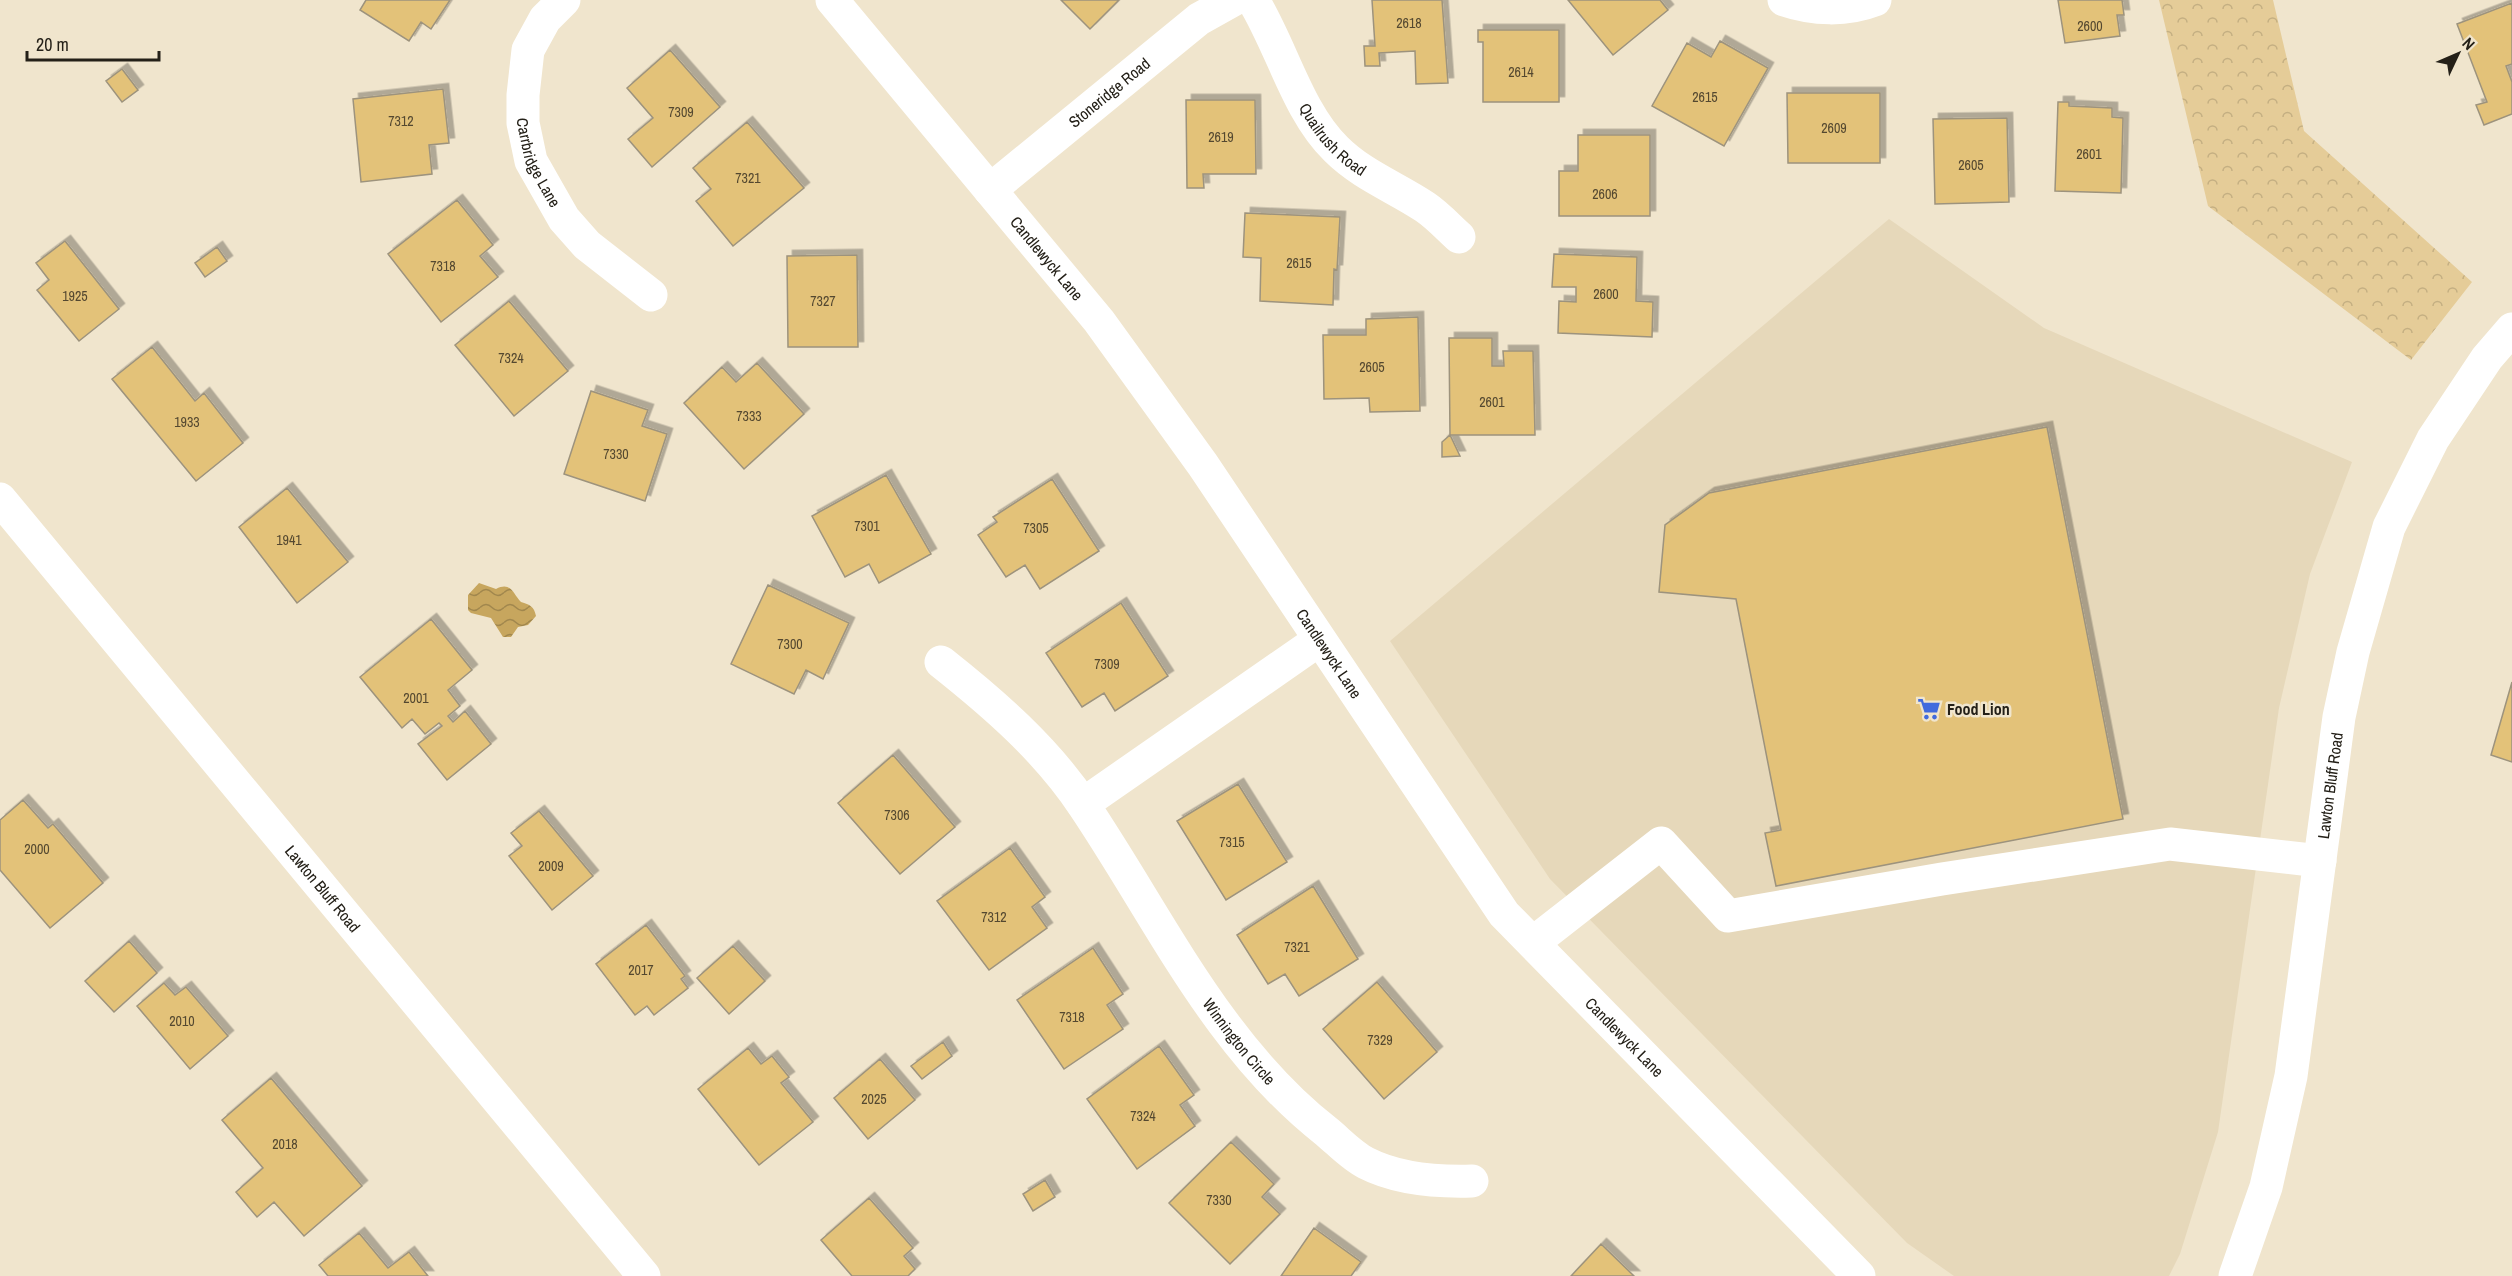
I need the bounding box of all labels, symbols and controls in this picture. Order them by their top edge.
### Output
house number: 2618 [1396,14,1422,32]
house number: 2600 [2077,17,2103,35]
scale bar [27,24,159,62]
north arrow [2428,24,2488,84]
text: 20 m [36,32,69,57]
text: N [2458,33,2480,55]
street label: Stoneridge Road [1064,53,1155,132]
house number: 2614 [1508,63,1534,81]
house number: 2615 [1692,88,1718,106]
street label: Quailrush Road [1294,99,1371,181]
house number: 7309 [668,103,694,121]
house number: 7312 [388,112,414,130]
street label: Carrbridge Lane [512,118,566,211]
house number: 2609 [1821,119,1847,137]
house number: 2619 [1208,128,1234,146]
house number: 2601 [2076,145,2102,163]
house number: 2605 [1958,156,1984,174]
house number: 7321 [735,169,761,187]
house number: 2606 [1592,185,1618,203]
street label: Candlewyck Lane [1005,211,1088,305]
house number: 2615 [1286,254,1312,272]
house number: 7318 [430,257,456,275]
house number: 2600 [1593,285,1619,303]
house number: 1925 [62,287,88,305]
house number: 7327 [810,292,836,310]
house number: 7324 [498,349,524,367]
house number: 2605 [1359,358,1385,376]
house number: 2601 [1479,393,1505,411]
house number: 7333 [736,407,762,425]
house number: 1933 [174,413,200,431]
house number: 7330 [603,445,629,463]
house number: 7301 [854,517,880,535]
house number: 7305 [1023,519,1049,537]
house number: 1941 [276,531,302,549]
street label: Candlewyck Lane [1291,604,1367,703]
house number: 7300 [777,635,803,653]
house number: 7309 [1094,655,1120,673]
house number: 2001 [403,689,429,707]
supermarket icon: Food Lion [1916,696,1942,722]
place label: Food Lion [1947,698,2010,720]
street label: Lawton Bluff Road [2312,731,2348,840]
house number: 7306 [884,806,910,824]
house number: 7315 [1219,833,1245,851]
house number: 2000 [24,840,50,858]
street label: Lawton Bluff Road [280,840,366,937]
house number: 2009 [538,857,564,875]
house number: 7312 [981,908,1007,926]
house number: 7321 [1284,938,1310,956]
house number: 2017 [628,961,654,979]
street label: Candlewyck Lane [1581,992,1669,1082]
street label: Winnington Circle [1198,994,1281,1090]
house number: 7318 [1059,1008,1085,1026]
house number: 2010 [169,1012,195,1030]
house number: 7329 [1367,1031,1393,1049]
house number: 2025 [861,1090,887,1108]
house number: 7324 [1130,1107,1156,1125]
house number: 2018 [272,1135,298,1153]
house number: 7330 [1206,1191,1232,1209]

